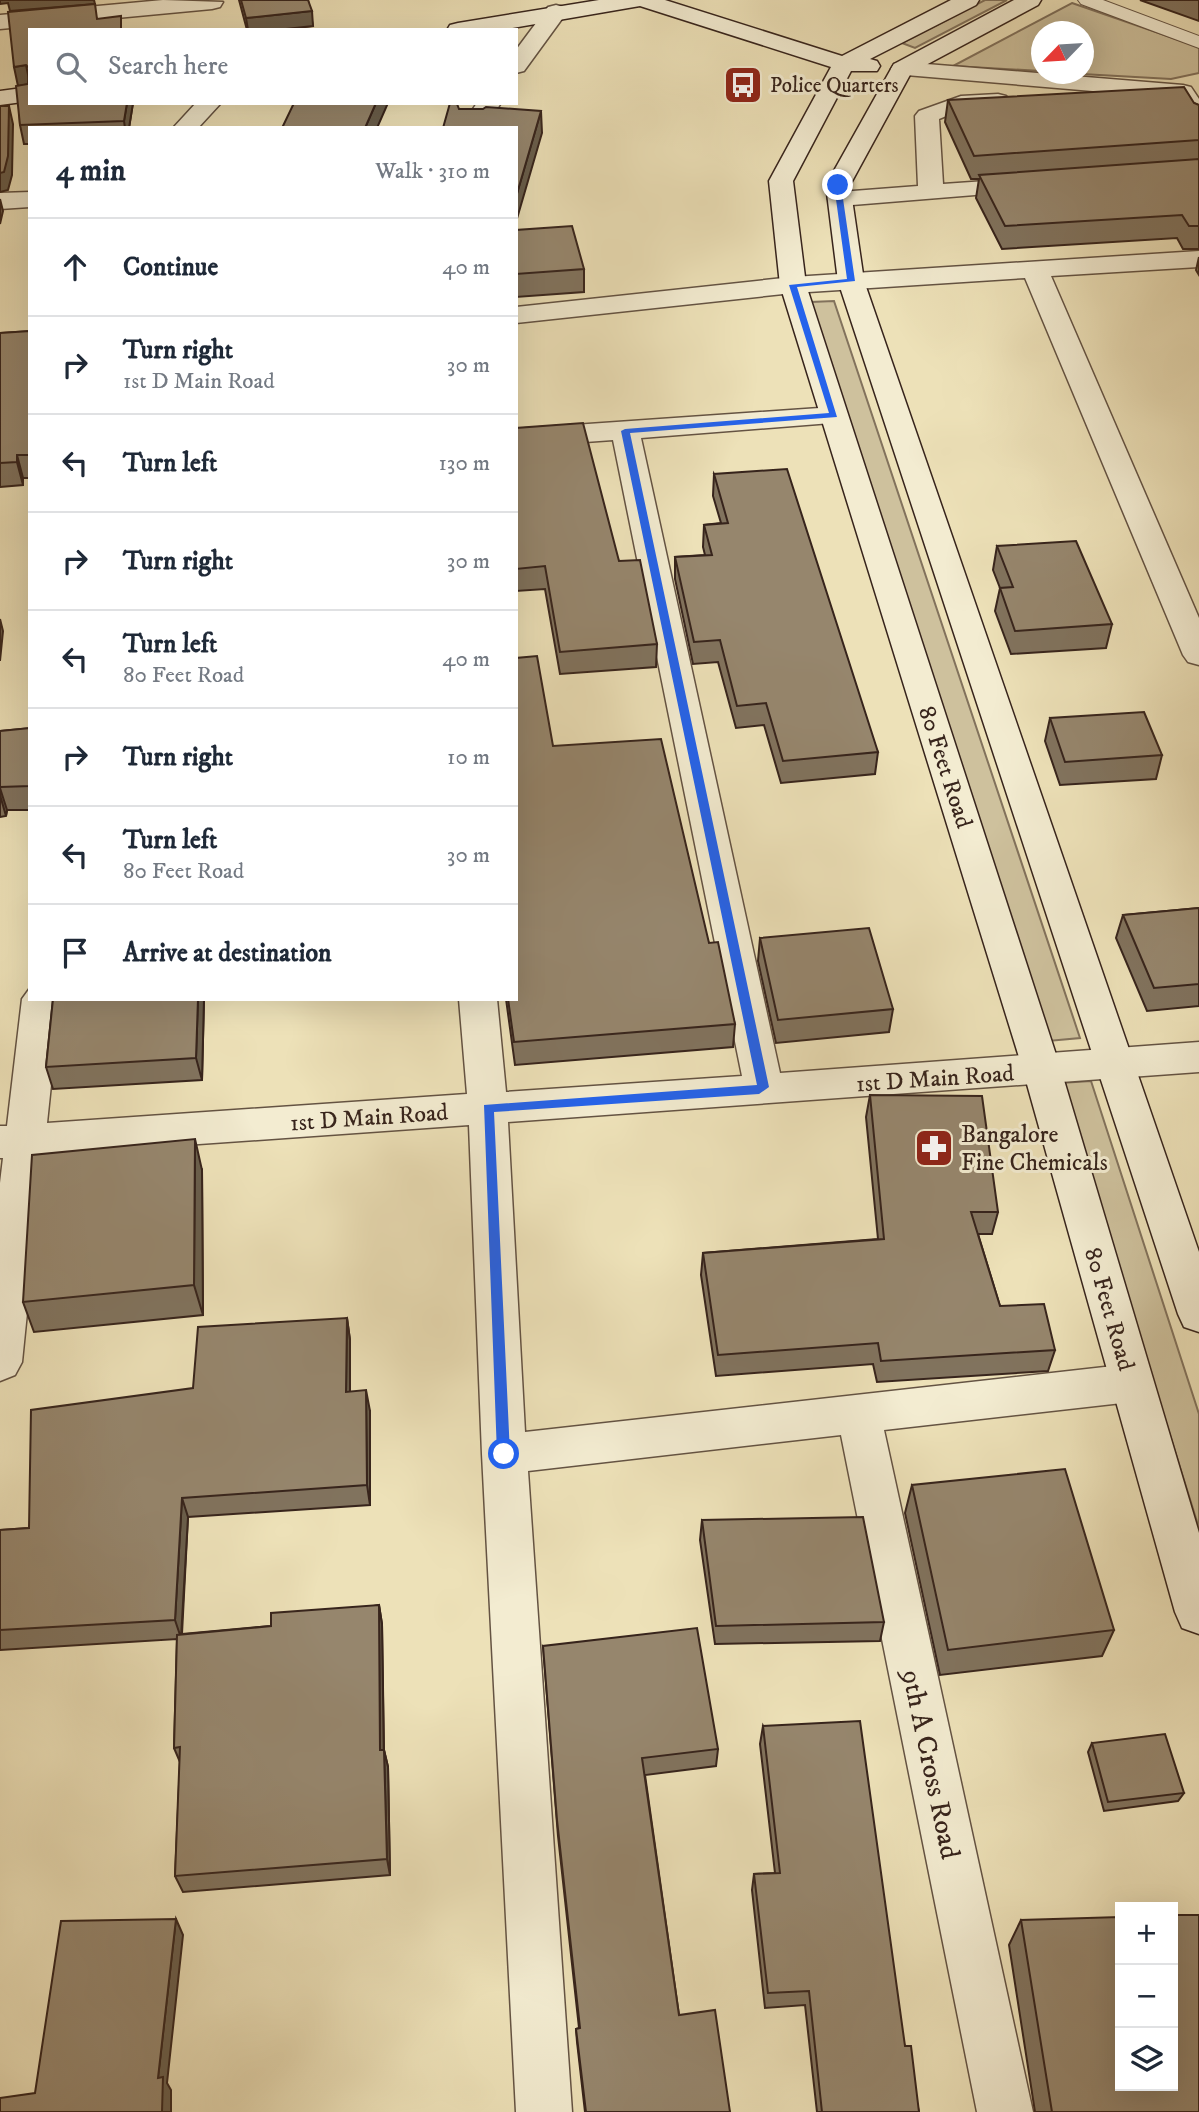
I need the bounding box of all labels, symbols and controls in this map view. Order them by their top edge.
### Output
north arrow [1031,21,1094,84]
search box [28,28,518,105]
icon: search [52,48,90,86]
text: Search here [108,50,228,83]
bus stop icon: Police Quarters [722,64,764,106]
place label: Police Quarters [770,73,899,99]
text: 4 min [56,153,126,190]
text: Walk · 310 m [375,157,490,186]
route end [822,169,853,200]
icon: ahead [56,248,94,286]
text: Continue [123,251,218,284]
text: 40 m [442,253,490,282]
text: Turn right [123,334,233,367]
icon: right [56,346,94,384]
text: 30 m [447,351,490,380]
text: 1st D Main Road [123,367,275,396]
icon: left [56,444,94,482]
text: Turn left [123,447,217,480]
text: 130 m [438,449,490,478]
icon: right [56,542,94,580]
text: Turn right [123,545,233,578]
text: 30 m [447,547,490,576]
text: Turn left [123,628,217,661]
icon: left [56,640,94,678]
text: 40 m [442,645,490,674]
text: 80 Feet Road [123,661,244,690]
street label: 80 Feet Road [911,702,979,832]
icon: right [56,738,94,776]
text: Turn right [123,741,233,774]
text: 10 m [447,743,490,772]
text: Turn left [123,824,217,857]
icon: left [56,836,94,874]
text: 30 m [447,841,490,870]
text: 80 Feet Road [123,857,244,886]
icon: arrive [56,934,94,972]
text: Arrive at destination [123,937,332,970]
street label: 1st D Main Road [855,1059,1015,1099]
street label: 1st D Main Road [289,1098,449,1138]
place label: Bangalore Fine Chemicals [961,1120,1108,1178]
pharmacy icon: Bangalore Fine Chemicals [913,1127,955,1169]
street label: 80 Feet Road [1077,1244,1141,1374]
route start [488,1438,519,1469]
street label: 9th A Cross Road [893,1664,968,1862]
map controls [1115,1902,1178,2091]
button: + [1115,1902,1178,1965]
button: − [1115,1965,1178,2028]
button: layers [1115,2028,1178,2091]

